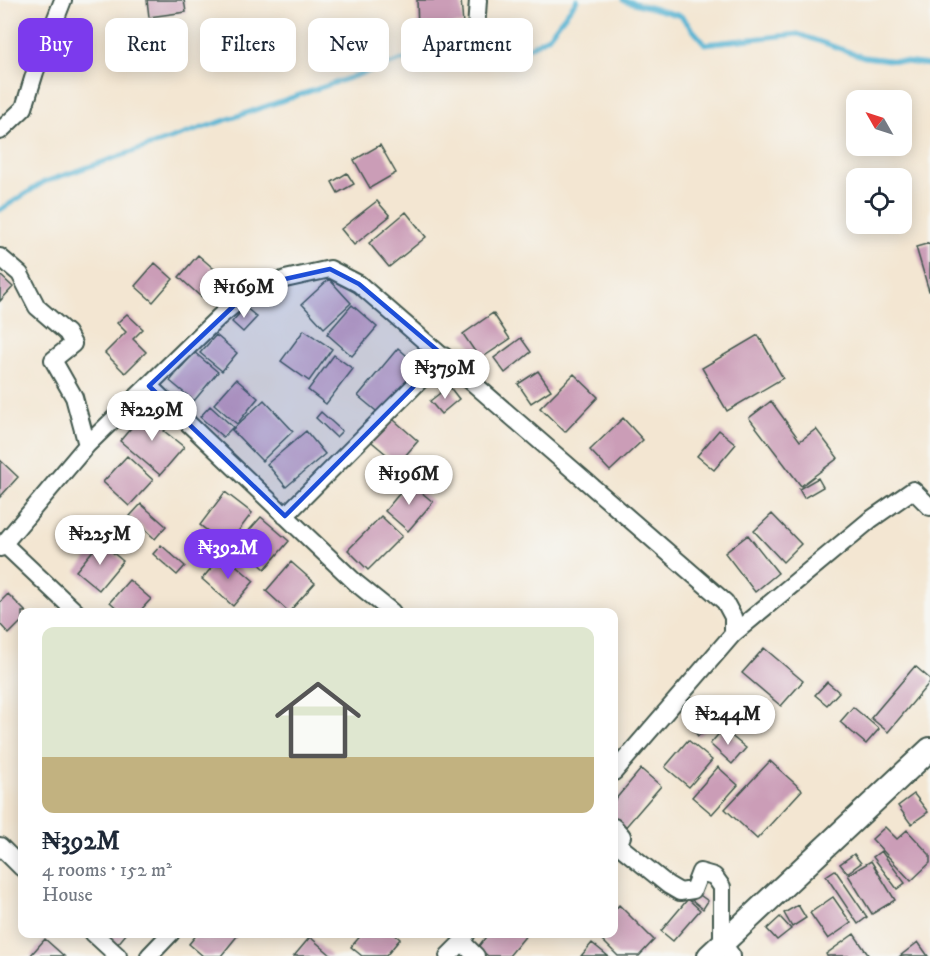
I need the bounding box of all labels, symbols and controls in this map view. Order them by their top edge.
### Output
chip: Buy [18,18,93,72]
chip: Rent [105,18,188,72]
chip: Filters [200,18,296,72]
chip: New [308,18,389,72]
chip: Apartment [401,18,533,72]
north arrow [846,90,912,156]
map controls [846,90,912,234]
button: locate [846,168,912,234]
pin: ₦169M [202,268,286,319]
text: ₦169M [214,275,274,300]
pin: ₦379M [403,349,487,400]
text: ₦379M [415,356,475,381]
pin: ₦229M [110,391,194,442]
text: ₦229M [121,398,183,423]
pin: ₦196M [367,455,451,506]
text: ₦196M [379,462,439,487]
pin: ₦225M [58,515,142,566]
text: ₦225M [69,522,131,547]
pin: ₦392M [186,529,270,580]
text: ₦392M [198,536,258,561]
icon: home [264,666,372,774]
pin: ₦244M [686,695,770,746]
text: ₦244M [695,702,761,727]
text: ₦392M [42,825,120,858]
text: 4 rooms · 152 m² [42,858,172,883]
text: House [42,883,93,908]

